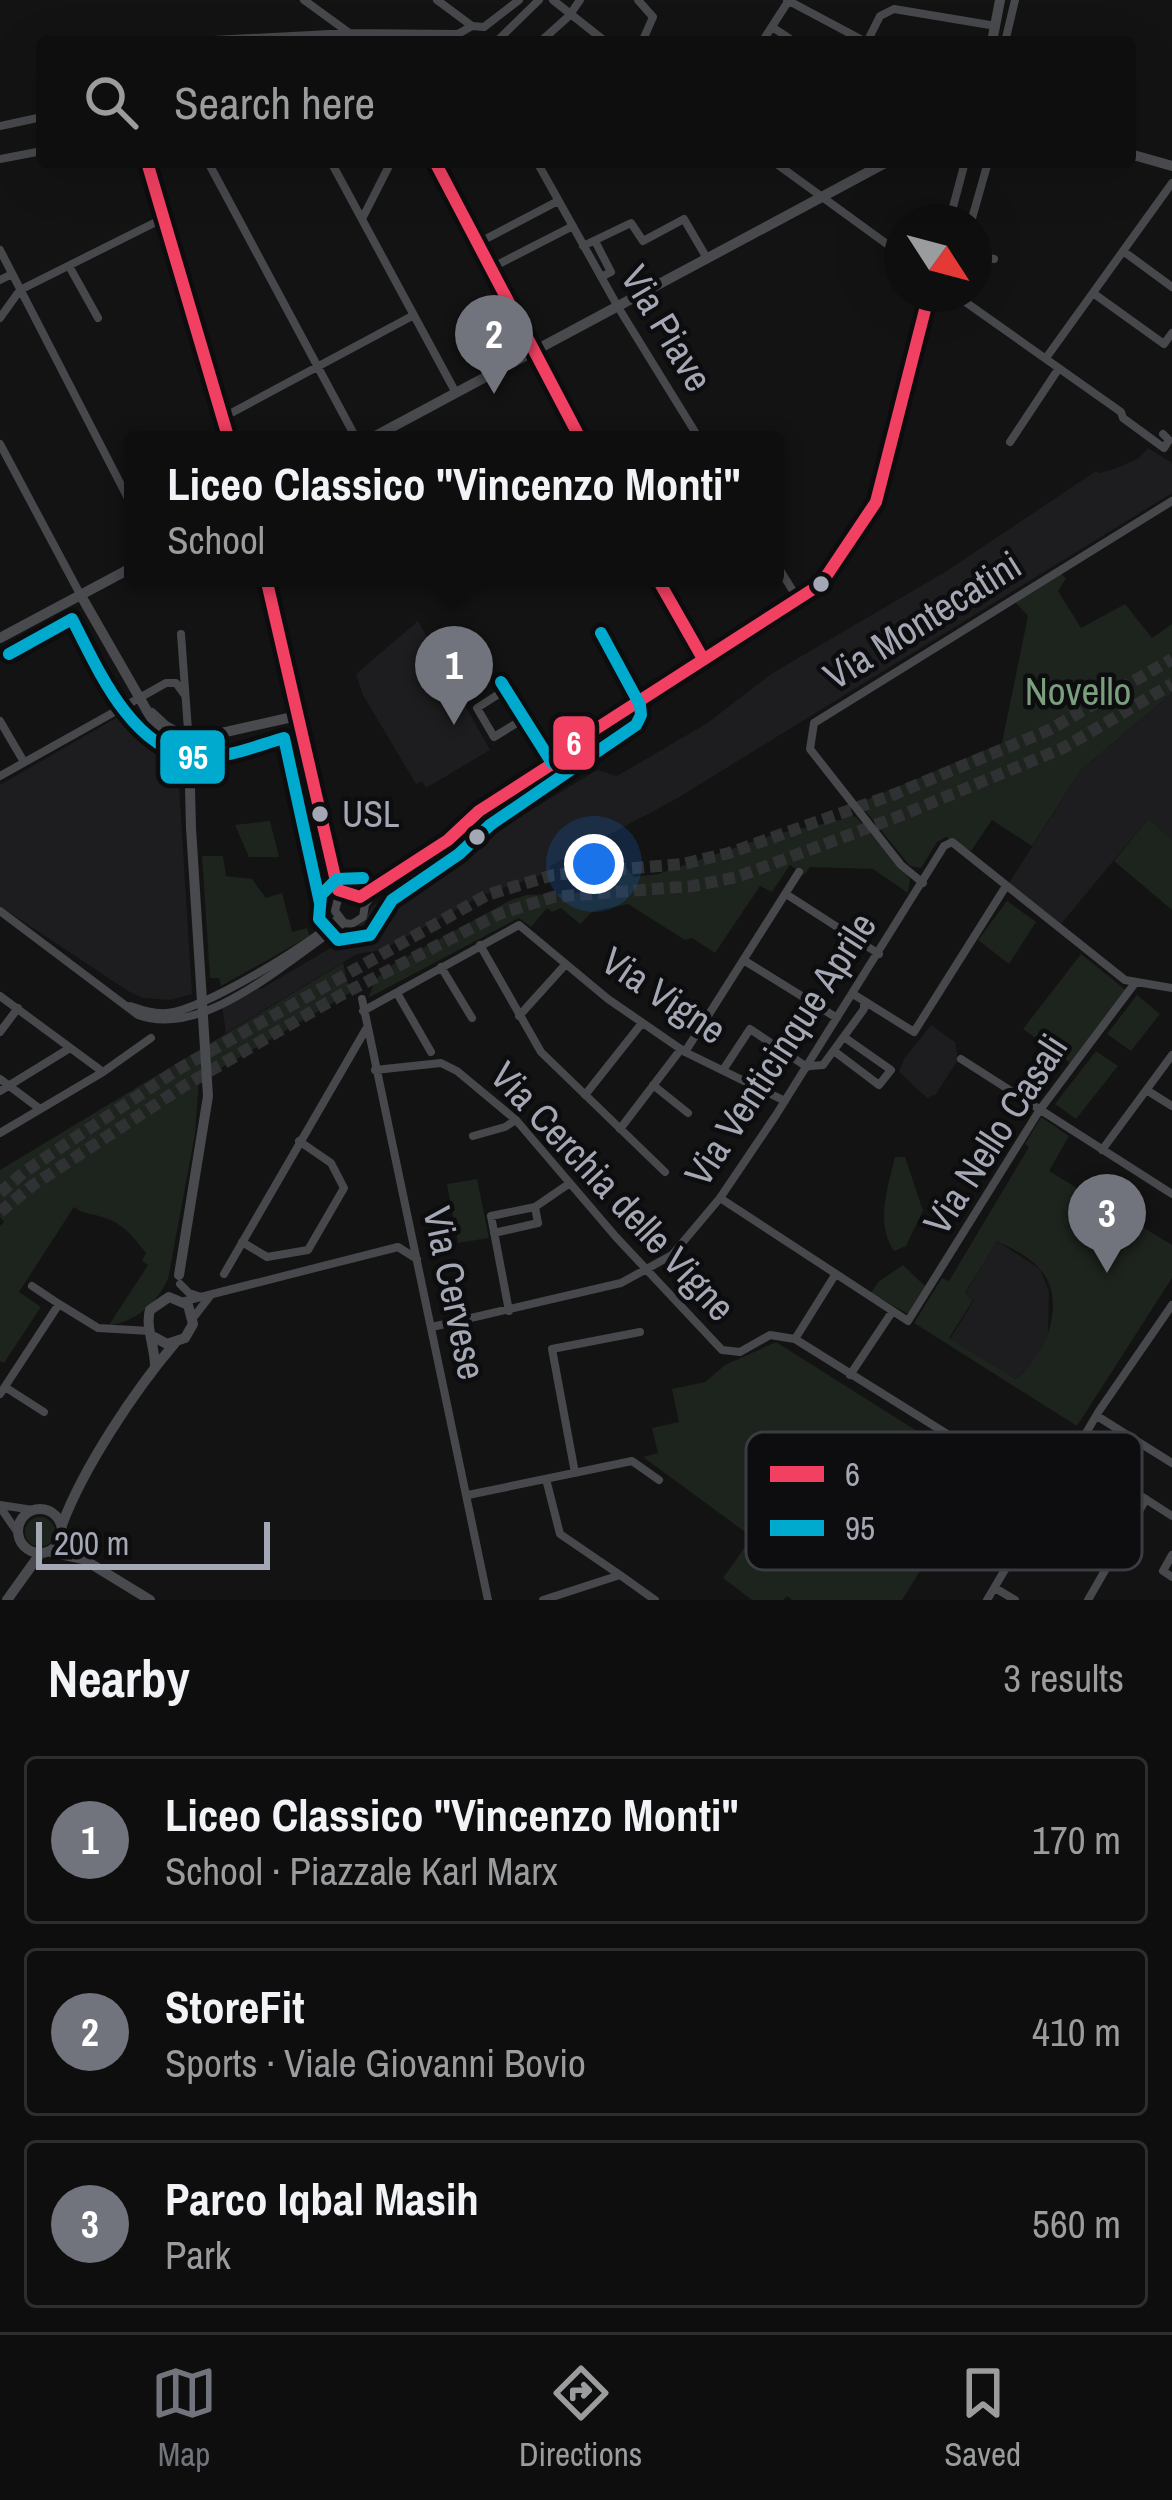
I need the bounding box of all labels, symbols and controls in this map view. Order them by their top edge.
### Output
search box [36,36,1136,168]
icon: search [78,69,144,135]
text: Search here [174,72,375,133]
north arrow [884,204,992,312]
street label: Via Piave [609,255,725,401]
pin: 2 [455,295,533,394]
popup [124,431,784,587]
text: Liceo Classico "Vincenzo Monti" [167,453,741,514]
text: School [167,514,265,566]
street label: Via Montecatini [813,539,1031,701]
unlabelled marker [810,573,832,595]
pin: 1 [415,626,493,725]
park label: Novello [1025,665,1131,717]
line badge: 6 [551,714,597,772]
text: 6 [566,721,582,765]
line badge: 95 [158,728,227,786]
text: 95 [178,735,208,779]
place label: USL [342,790,399,838]
marker: USL [309,803,331,825]
unlabelled marker [466,826,488,848]
your location [564,834,624,894]
street label: Via Venticinque Aprile [672,902,888,1196]
street label: Via Vigne [592,934,736,1056]
street label: Via Nello Casali [911,1024,1079,1244]
street label: Via Cerchia delle Vigne [479,1050,747,1332]
pin: 3 [1068,1174,1146,1273]
street label: Via Cervese [411,1202,499,1384]
legend [746,1432,1142,1570]
text: 6 [845,1452,860,1496]
text: 95 [845,1506,875,1550]
scale bar [36,1516,270,1569]
text: 200 m [54,1521,129,1565]
text: Nearby [48,1644,190,1713]
text: 3 results [1003,1652,1124,1704]
text: Liceo Classico "Vincenzo Monti" [165,1784,739,1845]
text: 1 [81,1814,99,1866]
text: 170 m [1032,1814,1121,1866]
text: School · Piazzale Karl Marx [165,1845,558,1897]
text: StoreFit [165,1976,304,2037]
text: 2 [81,2006,99,2058]
text: 410 m [1032,2006,1121,2058]
text: Sports · Viale Giovanni Bovio [165,2037,586,2089]
text: Parco Iqbal Masih [165,2168,479,2229]
text: 3 [81,2198,99,2250]
text: 560 m [1032,2198,1121,2250]
text: Park [165,2229,231,2281]
tab: Map [151,2360,217,2476]
tab: Directions [519,2360,642,2476]
tab: Saved [944,2360,1021,2476]

